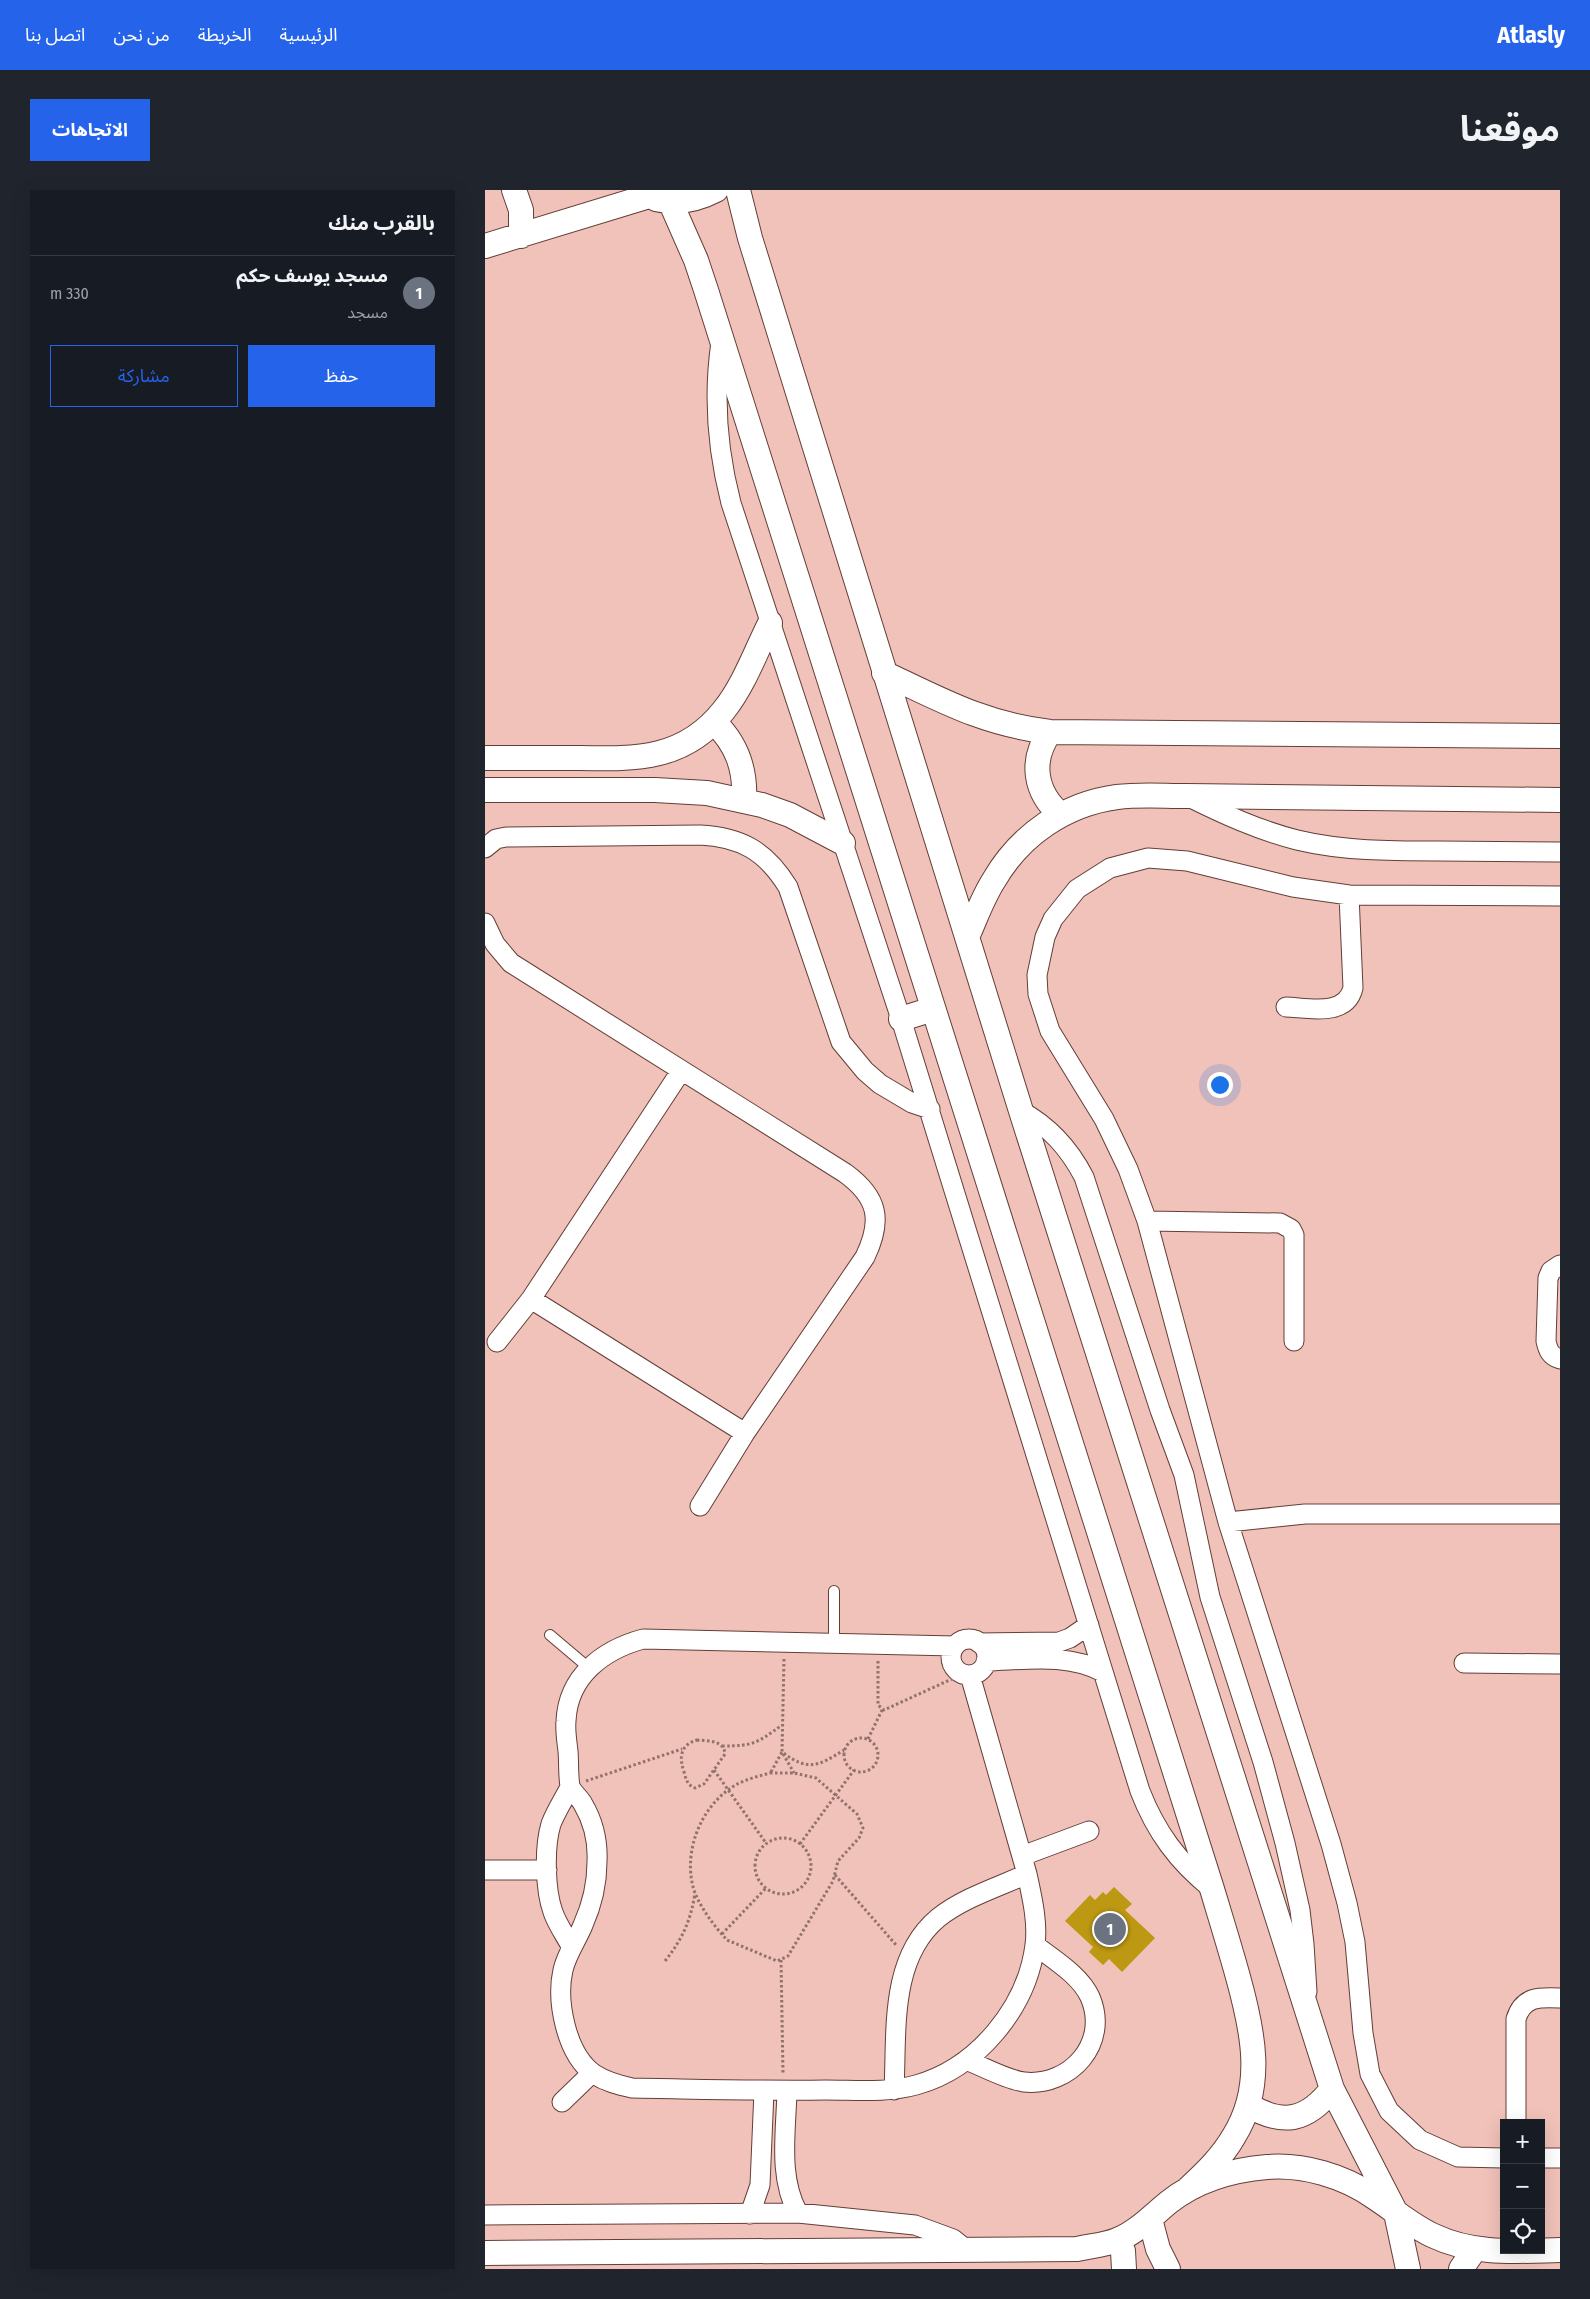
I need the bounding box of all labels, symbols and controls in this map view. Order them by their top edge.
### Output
text: Atlasly [1497,21,1565,49]
text: اتصل بنا [25,24,85,46]
text: من نحن [113,24,170,46]
text: الخريطة [198,24,252,46]
text: الرئيسية [280,24,337,46]
button: الاتجاهات [30,99,150,161]
text: موقعنا [1460,108,1560,150]
text: بالقرب منك [328,210,435,236]
text: مسجد يوسف حكم [236,264,388,287]
text: 330 m [50,284,89,303]
text: 1 [416,284,422,303]
text: مسجد [347,303,388,322]
button: مشاركة [50,345,238,407]
button: حفظ [248,345,435,407]
your location [1207,1072,1233,1098]
pin: 1 [1094,1910,1126,1948]
map controls [1500,2119,1545,2254]
button: + [1500,2119,1545,2164]
button: − [1500,2164,1545,2209]
button: locate [1500,2209,1545,2254]

